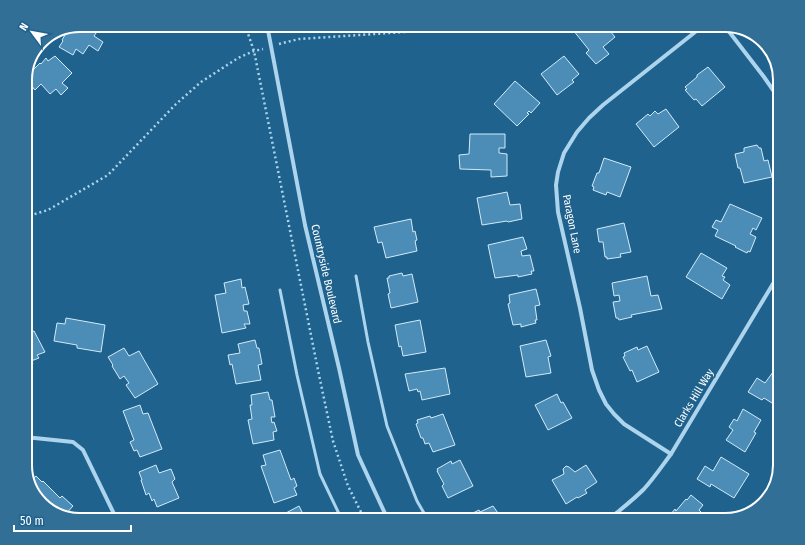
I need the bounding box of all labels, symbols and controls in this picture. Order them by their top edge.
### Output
north arrow [12,12,52,52]
text: N [17,21,31,33]
street label: Paragon Lane [560,193,584,255]
street label: Countryside Boulevard [308,223,344,325]
street label: Clarks Hill Way [671,366,717,430]
scale bar [14,507,131,533]
text: 50 m [20,514,44,528]

